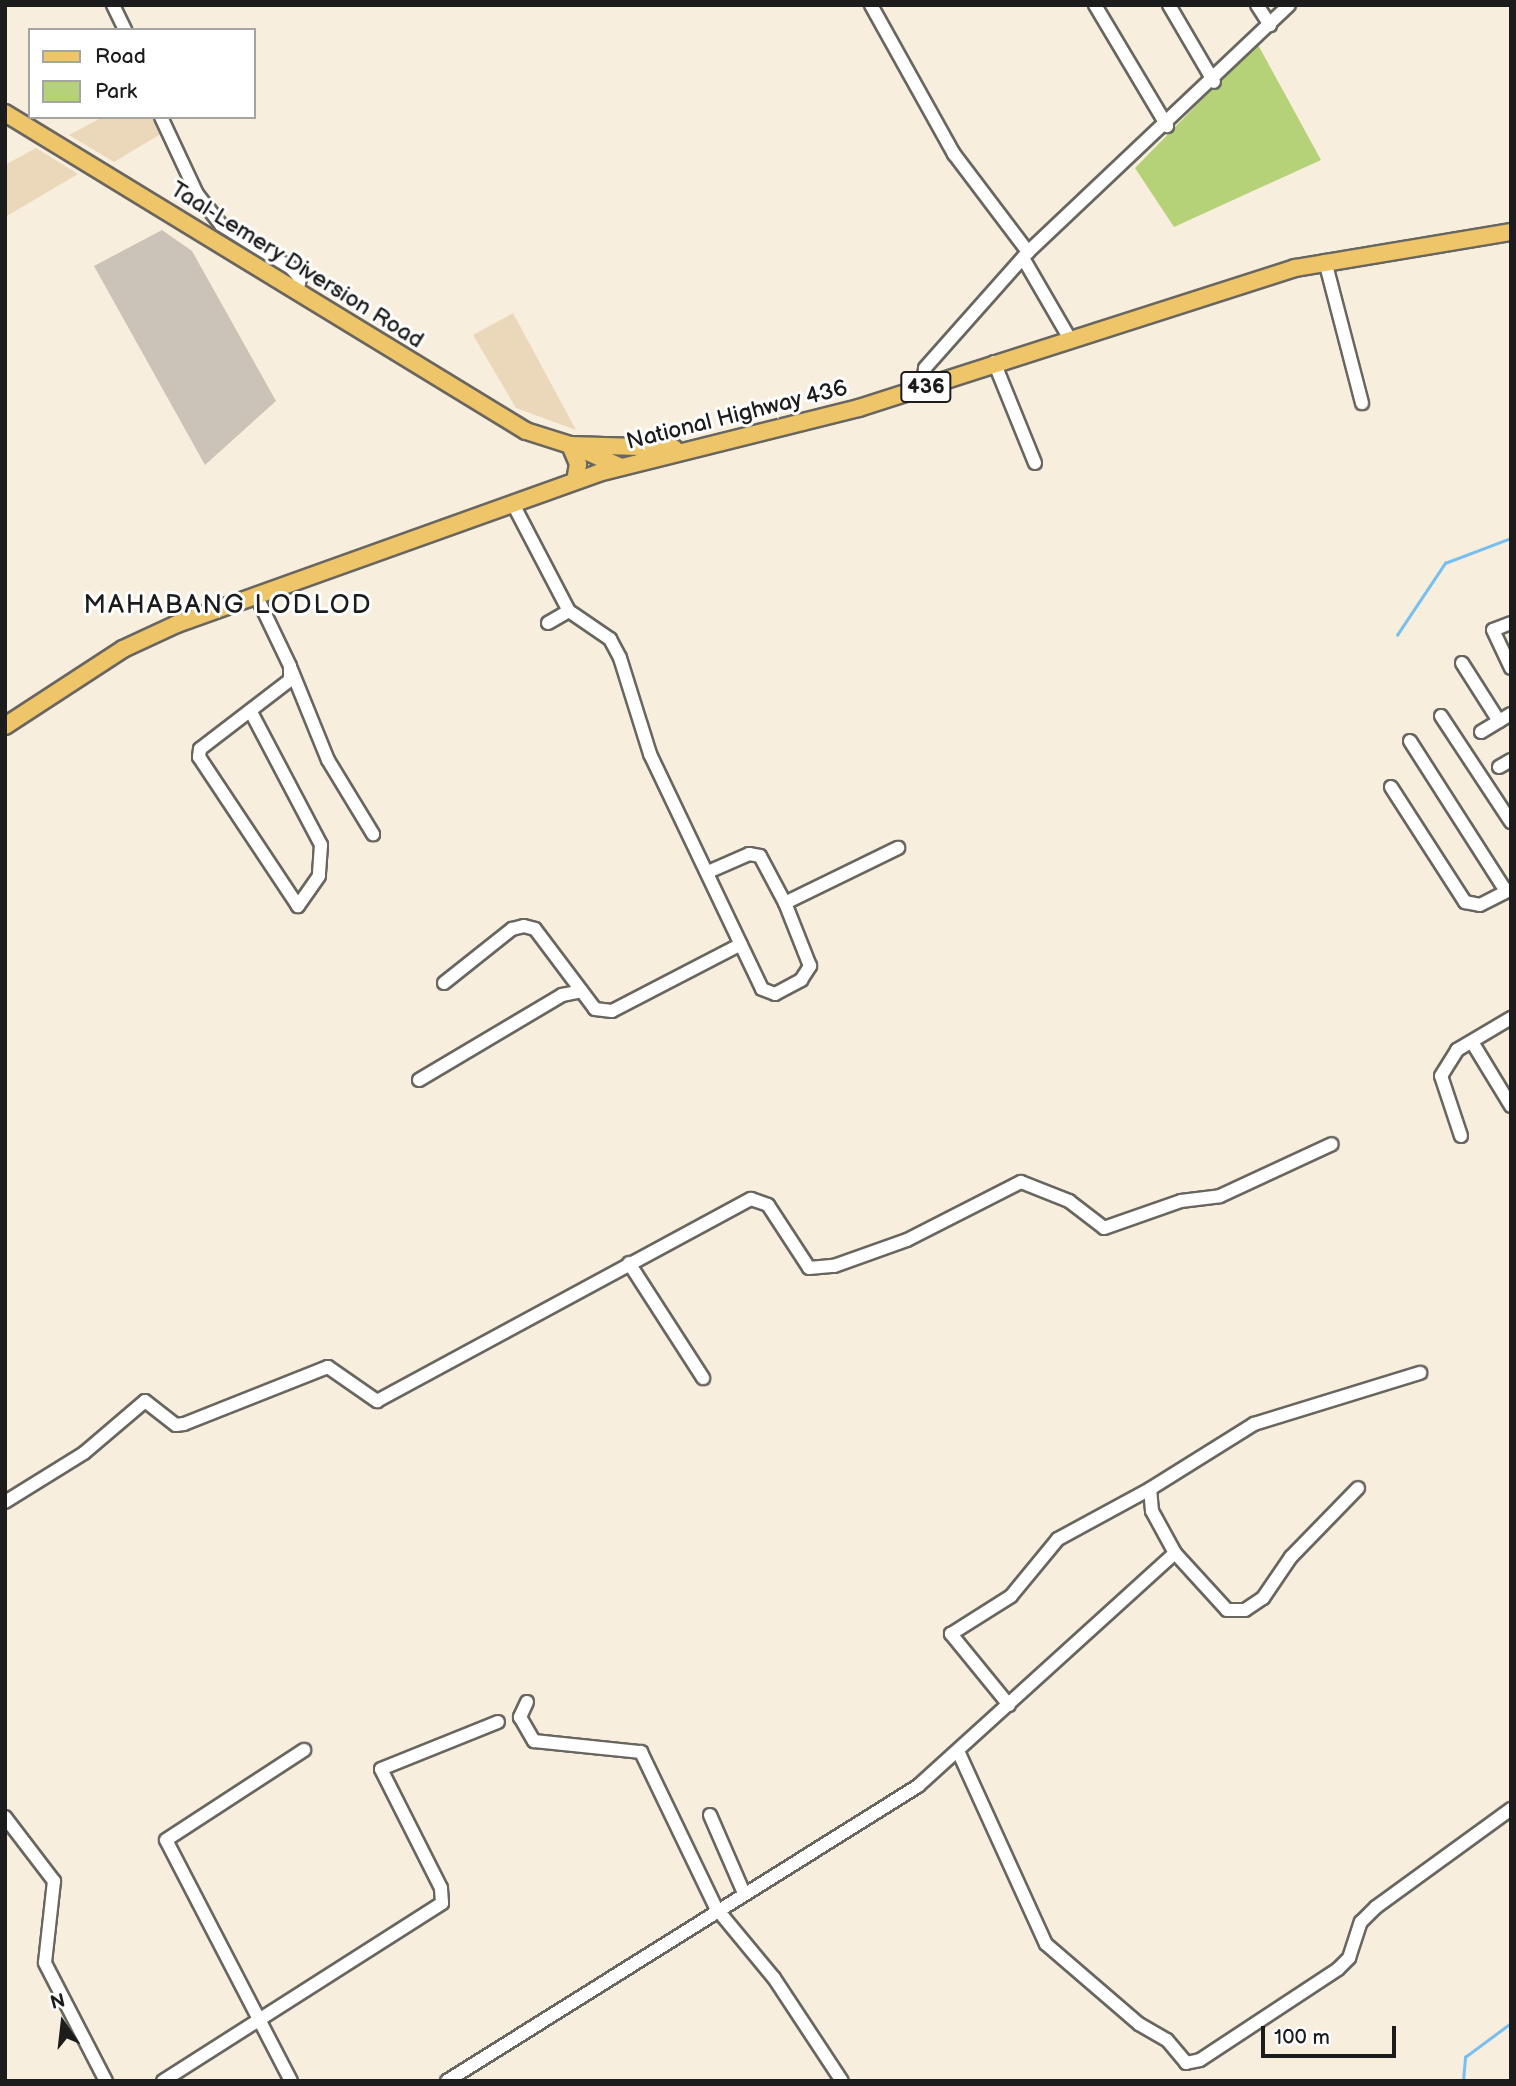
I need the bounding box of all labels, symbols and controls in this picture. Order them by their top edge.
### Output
legend [28,28,256,119]
text: Road [95,44,146,69]
text: Park [95,79,137,104]
street label: Taal-Lemery Diversion Road [165,175,429,355]
road number: 436 [900,370,952,404]
street label: National Highway 436 [623,374,851,456]
district label: MAHABANG LODLOD [85,590,371,622]
north arrow [28,1988,98,2058]
text: N [48,1989,68,2015]
scale bar [1264,2012,1399,2056]
text: 100 m [1274,2025,1330,2050]

